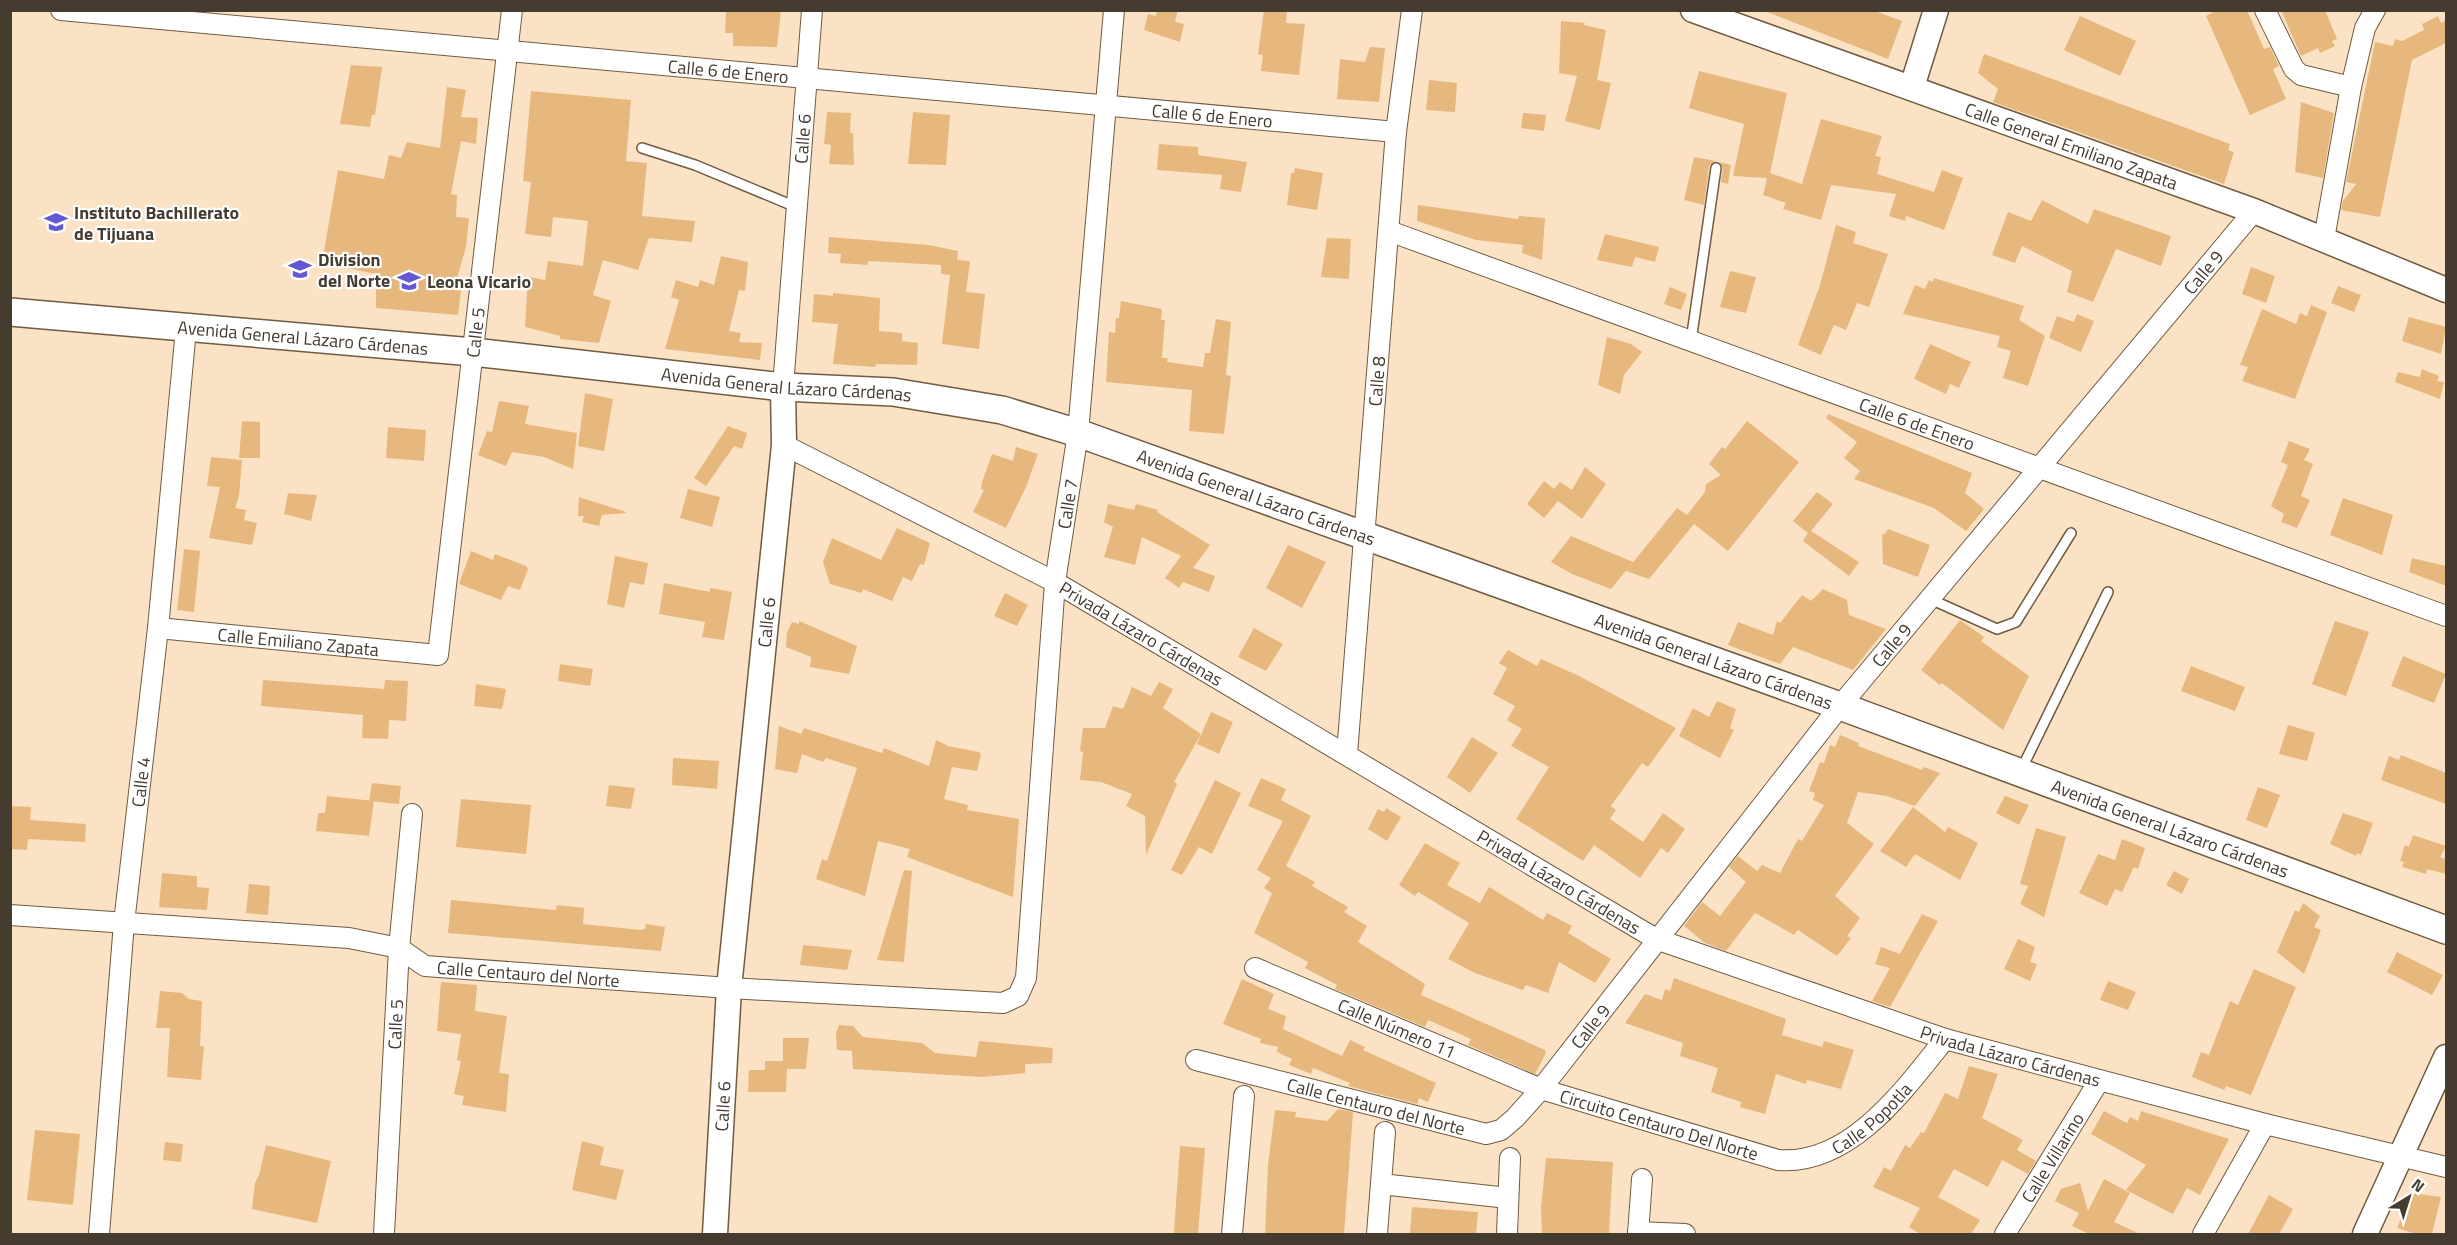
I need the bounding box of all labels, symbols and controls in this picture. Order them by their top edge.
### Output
street label: Calle 6 de Enero [667,52,790,90]
street label: Calle General Emiliano Zapata [1961,95,2182,196]
street label: Calle 6 de Enero [1151,96,1274,134]
street label: Calle 6 [787,113,817,165]
place label: Instituto Bachillerato de Tijuana [74,199,239,247]
school or university icon: Instituto Bachillerato de Tijuana [43,209,69,235]
street label: Calle 9 [2177,244,2230,300]
place label: Division del Norte [318,246,390,294]
school or university icon: Division del Norte [287,256,313,282]
school or university icon: Leona Vicario [396,268,422,294]
place label: Leona Vicario [427,268,531,295]
street label: Calle 5 [459,306,491,359]
street label: Avenida General Lázaro Cárdenas [176,313,429,362]
street label: Calle 8 [1361,355,1392,407]
street label: Avenida General Lázaro Cárdenas [660,360,914,408]
street label: Calle 6 de Enero [1855,390,1979,457]
street label: Avenida General Lázaro Cárdenas [1133,442,1379,552]
street label: Calle 7 [1050,477,1084,531]
street label: Privada Lázaro Cárdenas [1054,574,1228,692]
street label: Calle 6 [750,596,782,649]
street label: Avenida General Lázaro Cárdenas [1591,606,1837,716]
street label: Calle 9 [1865,617,1918,673]
street label: Calle Emiliano Zapata [216,620,380,663]
street label: Calle 4 [124,755,157,808]
street label: Avenida General Lázaro Cárdenas [2047,772,2293,884]
street label: Privada Lázaro Cárdenas [1472,822,1646,941]
street label: Calle Centauro del Norte [436,953,621,994]
street label: Calle Número 11 [1334,991,1460,1065]
street label: Calle 5 [380,998,410,1050]
street label: Calle 9 [1564,998,1616,1054]
street label: Privada Lázaro Cárdenas [1917,1018,2104,1093]
street label: Calle Centauro del Norte [1284,1070,1468,1142]
street label: Calle Popotla [1826,1076,1918,1161]
street label: Calle 6 [707,1080,737,1132]
street label: Circuito Centauro Del Norte [1557,1082,1762,1167]
street label: Calle Villarino [2014,1107,2090,1208]
north arrow [2379,1167,2439,1227]
text: N [2406,1172,2430,1198]

